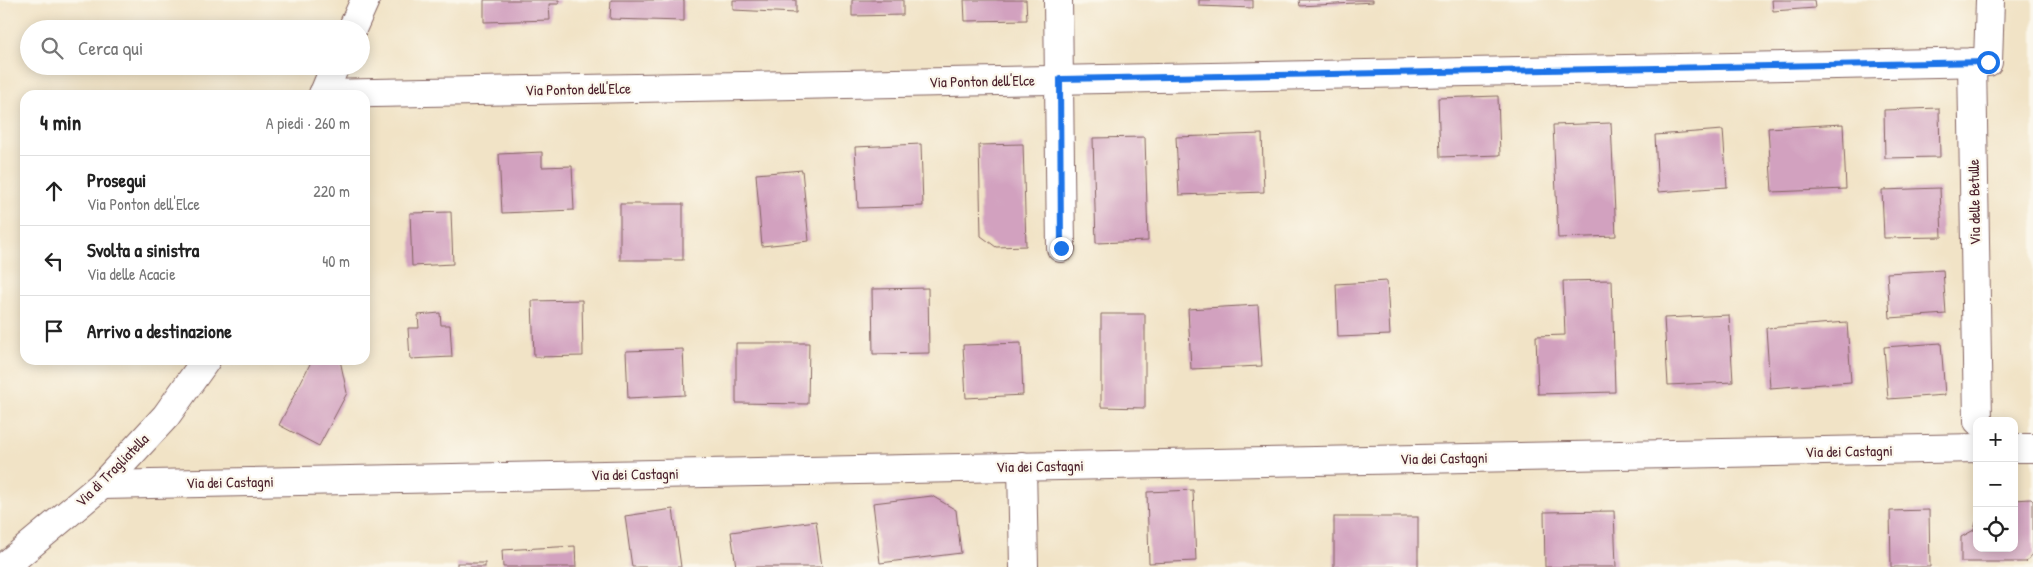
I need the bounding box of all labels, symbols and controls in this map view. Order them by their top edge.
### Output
search box [20,20,370,75]
icon: search [38,34,66,62]
text: Cerca qui [78,35,143,61]
route start [1977,51,2000,74]
street label: Via Ponton dell'Elce [929,70,1035,92]
street label: Via Ponton dell'Elce [525,78,631,100]
text: 4 min [40,108,81,137]
text: A piedi · 260 m [266,112,350,134]
street label: Via delle Betulle [1963,159,1985,245]
text: Prosegui [87,167,146,193]
icon: ahead [40,177,68,205]
text: 220 m [313,180,350,202]
text: Via Ponton dell'Elce [87,193,200,215]
text: Svolta a sinistra [87,237,199,263]
route end [1050,237,1073,260]
icon: left [40,247,68,275]
text: 40 m [322,250,350,272]
text: Via delle Acacie [87,263,176,285]
icon: arrive [40,317,68,345]
text: Arrivo a destinazione [87,318,232,344]
map controls [1973,417,2018,552]
button: + [1973,417,2018,462]
street label: Via di Tragliatella [71,429,153,511]
street label: Via dei Castagni [1805,440,1893,462]
street label: Via dei Castagni [1400,447,1488,469]
street label: Via dei Castagni [996,455,1084,477]
button: − [1973,462,2018,507]
street label: Via dei Castagni [591,463,679,485]
street label: Via dei Castagni [186,471,274,493]
button: locate [1973,507,2018,552]

